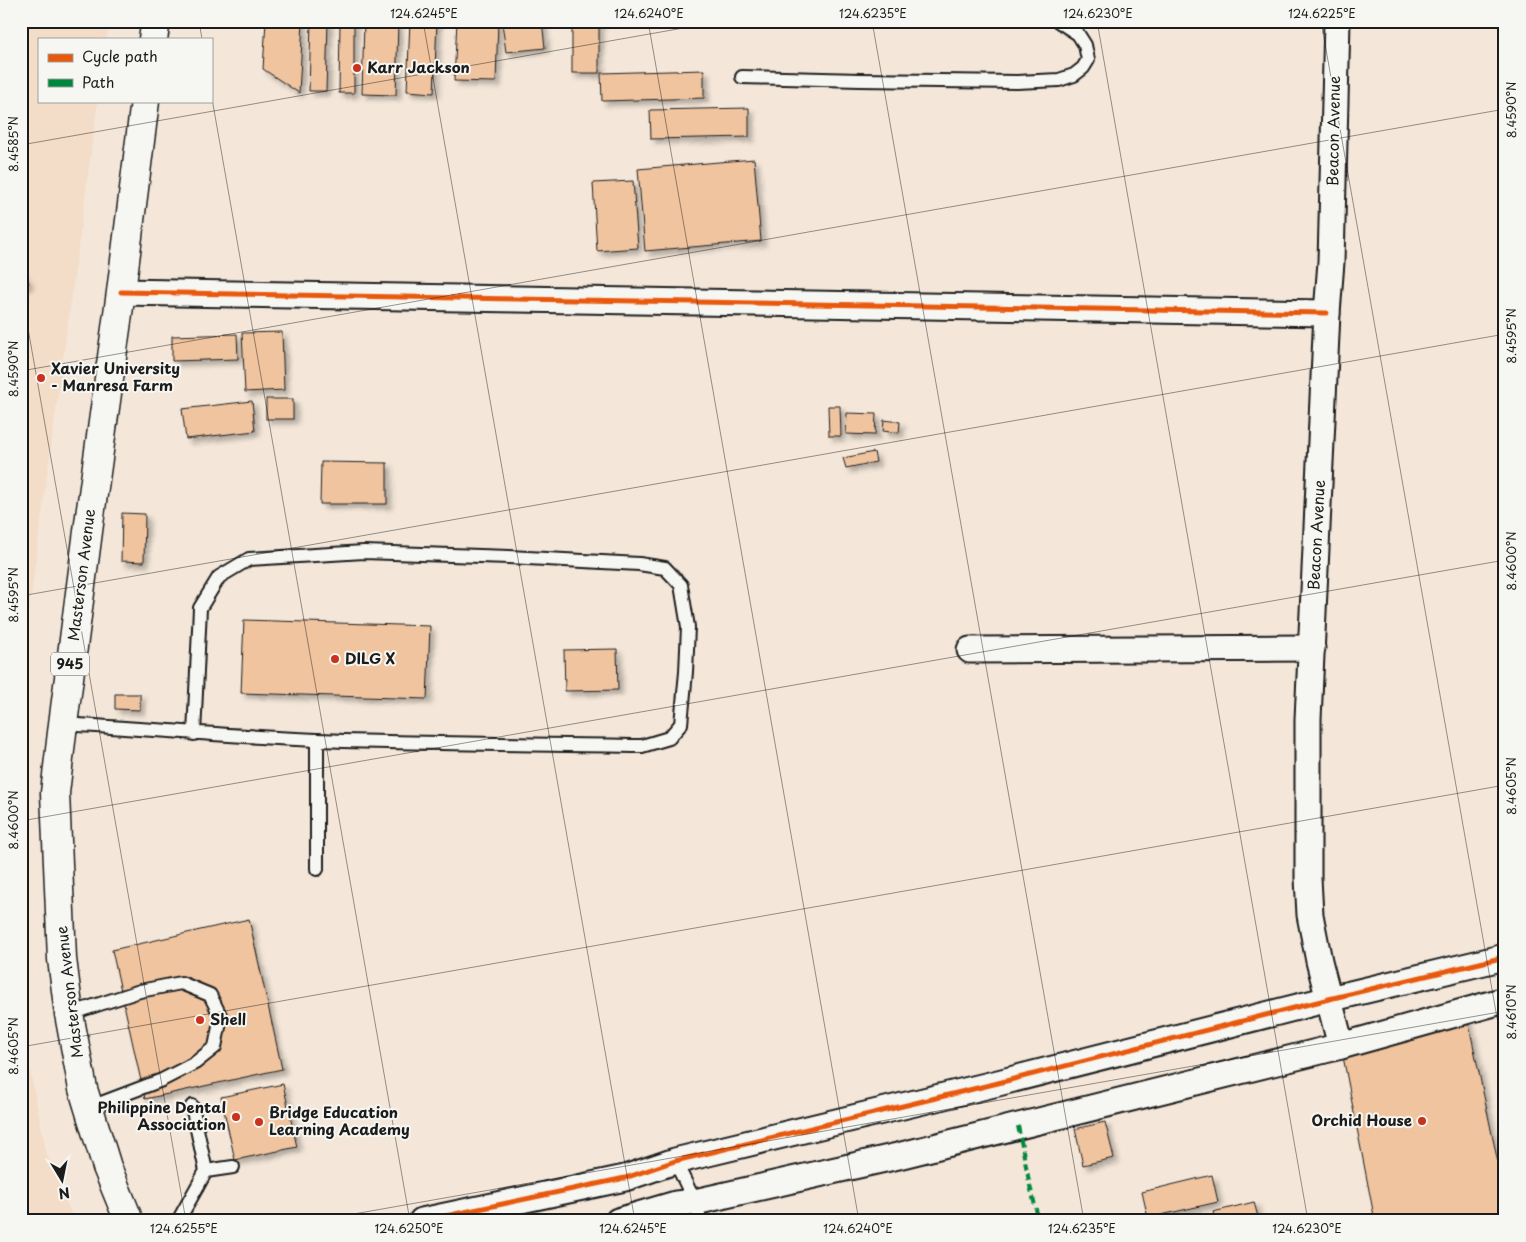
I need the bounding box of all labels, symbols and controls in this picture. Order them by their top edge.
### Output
text: 124.6245°E [390,4,458,22]
text: 124.6240°E [614,4,684,22]
text: 124.6235°E [839,4,907,22]
text: 124.6230°E [1063,4,1133,22]
text: 124.6225°E [1288,4,1356,22]
legend [38,38,212,102]
text: Cycle path [82,44,158,67]
place label: Karr Jackson [367,55,470,78]
marker: Karr Jackson [351,62,363,74]
text: Path [82,70,114,93]
street label: Beacon Avenue [1320,76,1345,186]
text: 8.4590°N [1502,82,1520,138]
text: 8.4585°N [4,116,22,172]
text: 8.4595°N [1502,308,1520,364]
text: 8.4590°N [4,341,22,397]
place label: Xavier University - Manresa Farm [51,356,180,396]
marker: Xavier University - Manresa Farm [35,372,47,384]
street label: Beacon Avenue [1301,479,1330,591]
street label: Masterson Avenue [61,507,100,642]
text: 8.4600°N [1502,531,1520,591]
text: 8.4595°N [4,567,22,623]
place label: DILG X [345,646,396,669]
road number: 945 [51,652,89,676]
marker: DILG X [329,653,341,665]
text: 8.4605°N [1502,757,1520,815]
text: 8.4600°N [4,790,22,850]
street label: Masterson Avenue [49,925,88,1060]
text: 8.4610°N [1502,984,1520,1040]
place label: Shell [210,1007,246,1030]
marker: Shell [194,1014,206,1026]
text: 8.4605°N [4,1017,22,1075]
place label: Philippine Dental Association [98,1095,226,1135]
place label: Bridge Education Learning Academy [269,1100,410,1140]
place label: Orchid House [1311,1108,1412,1131]
marker: Philippine Dental Association [230,1111,242,1123]
marker: Orchid House [1416,1115,1428,1127]
marker: Bridge Education Learning Academy [253,1116,265,1128]
north arrow [38,1154,88,1204]
text: N [57,1182,72,1205]
text: 124.6255°E [150,1219,218,1237]
text: 124.6250°E [374,1219,444,1237]
text: 124.6245°E [599,1219,667,1237]
text: 124.6240°E [823,1219,893,1237]
text: 124.6235°E [1048,1219,1116,1237]
text: 124.6230°E [1272,1219,1342,1237]

